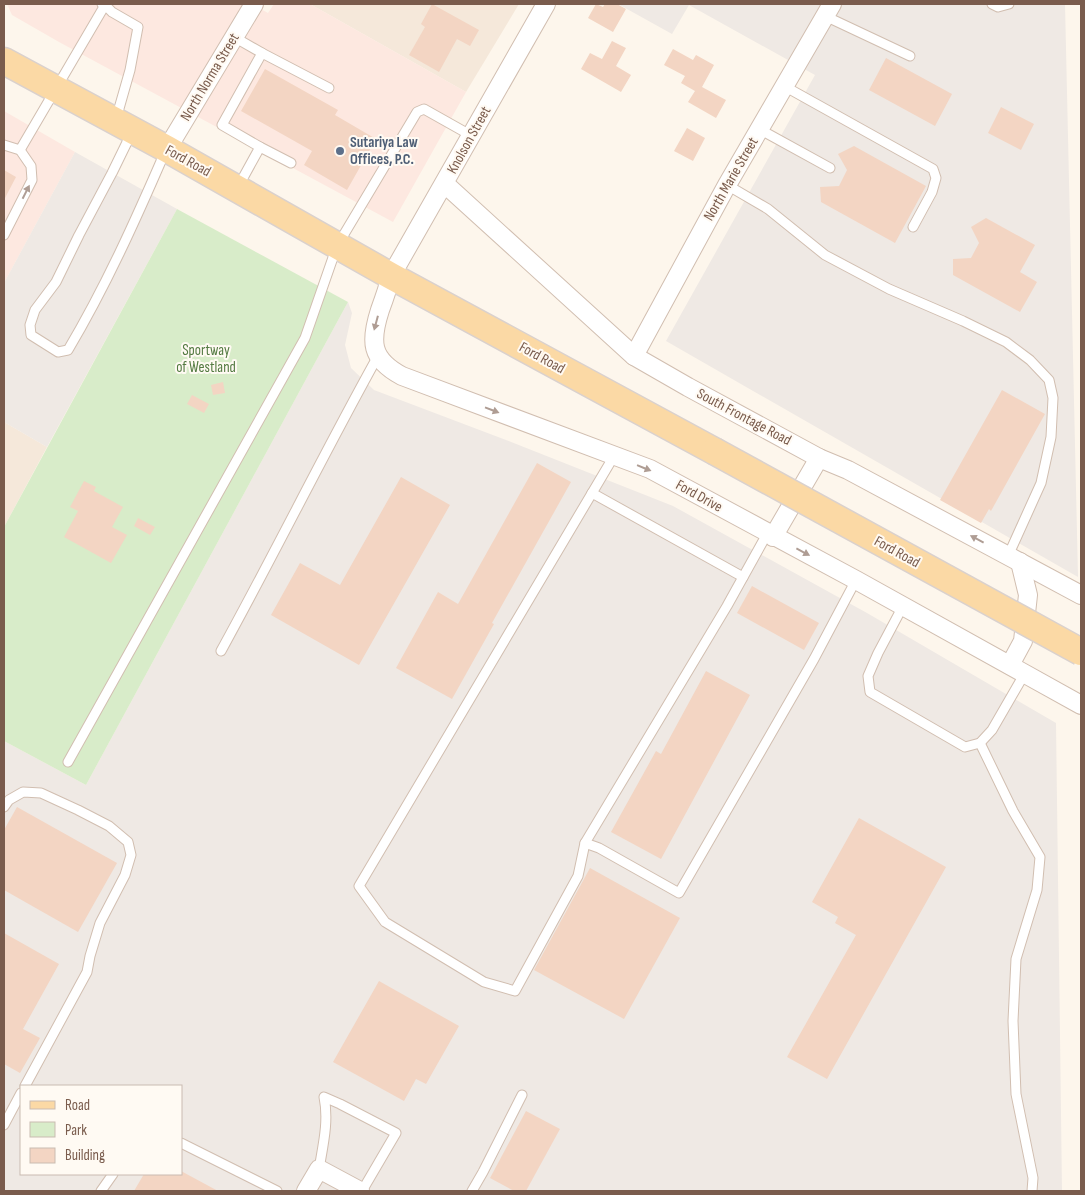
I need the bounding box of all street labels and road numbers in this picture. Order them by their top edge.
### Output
street label: North Norma Street [176,29,244,124]
street label: Knolson Street [443,103,495,177]
street label: North Marie Street [699,133,763,224]
street label: Ford Road [162,141,214,181]
street label: Ford Road [516,338,568,378]
street label: South Frontage Road [693,384,795,450]
street label: Ford Drive [672,475,726,517]
street label: Ford Road [871,532,923,572]

